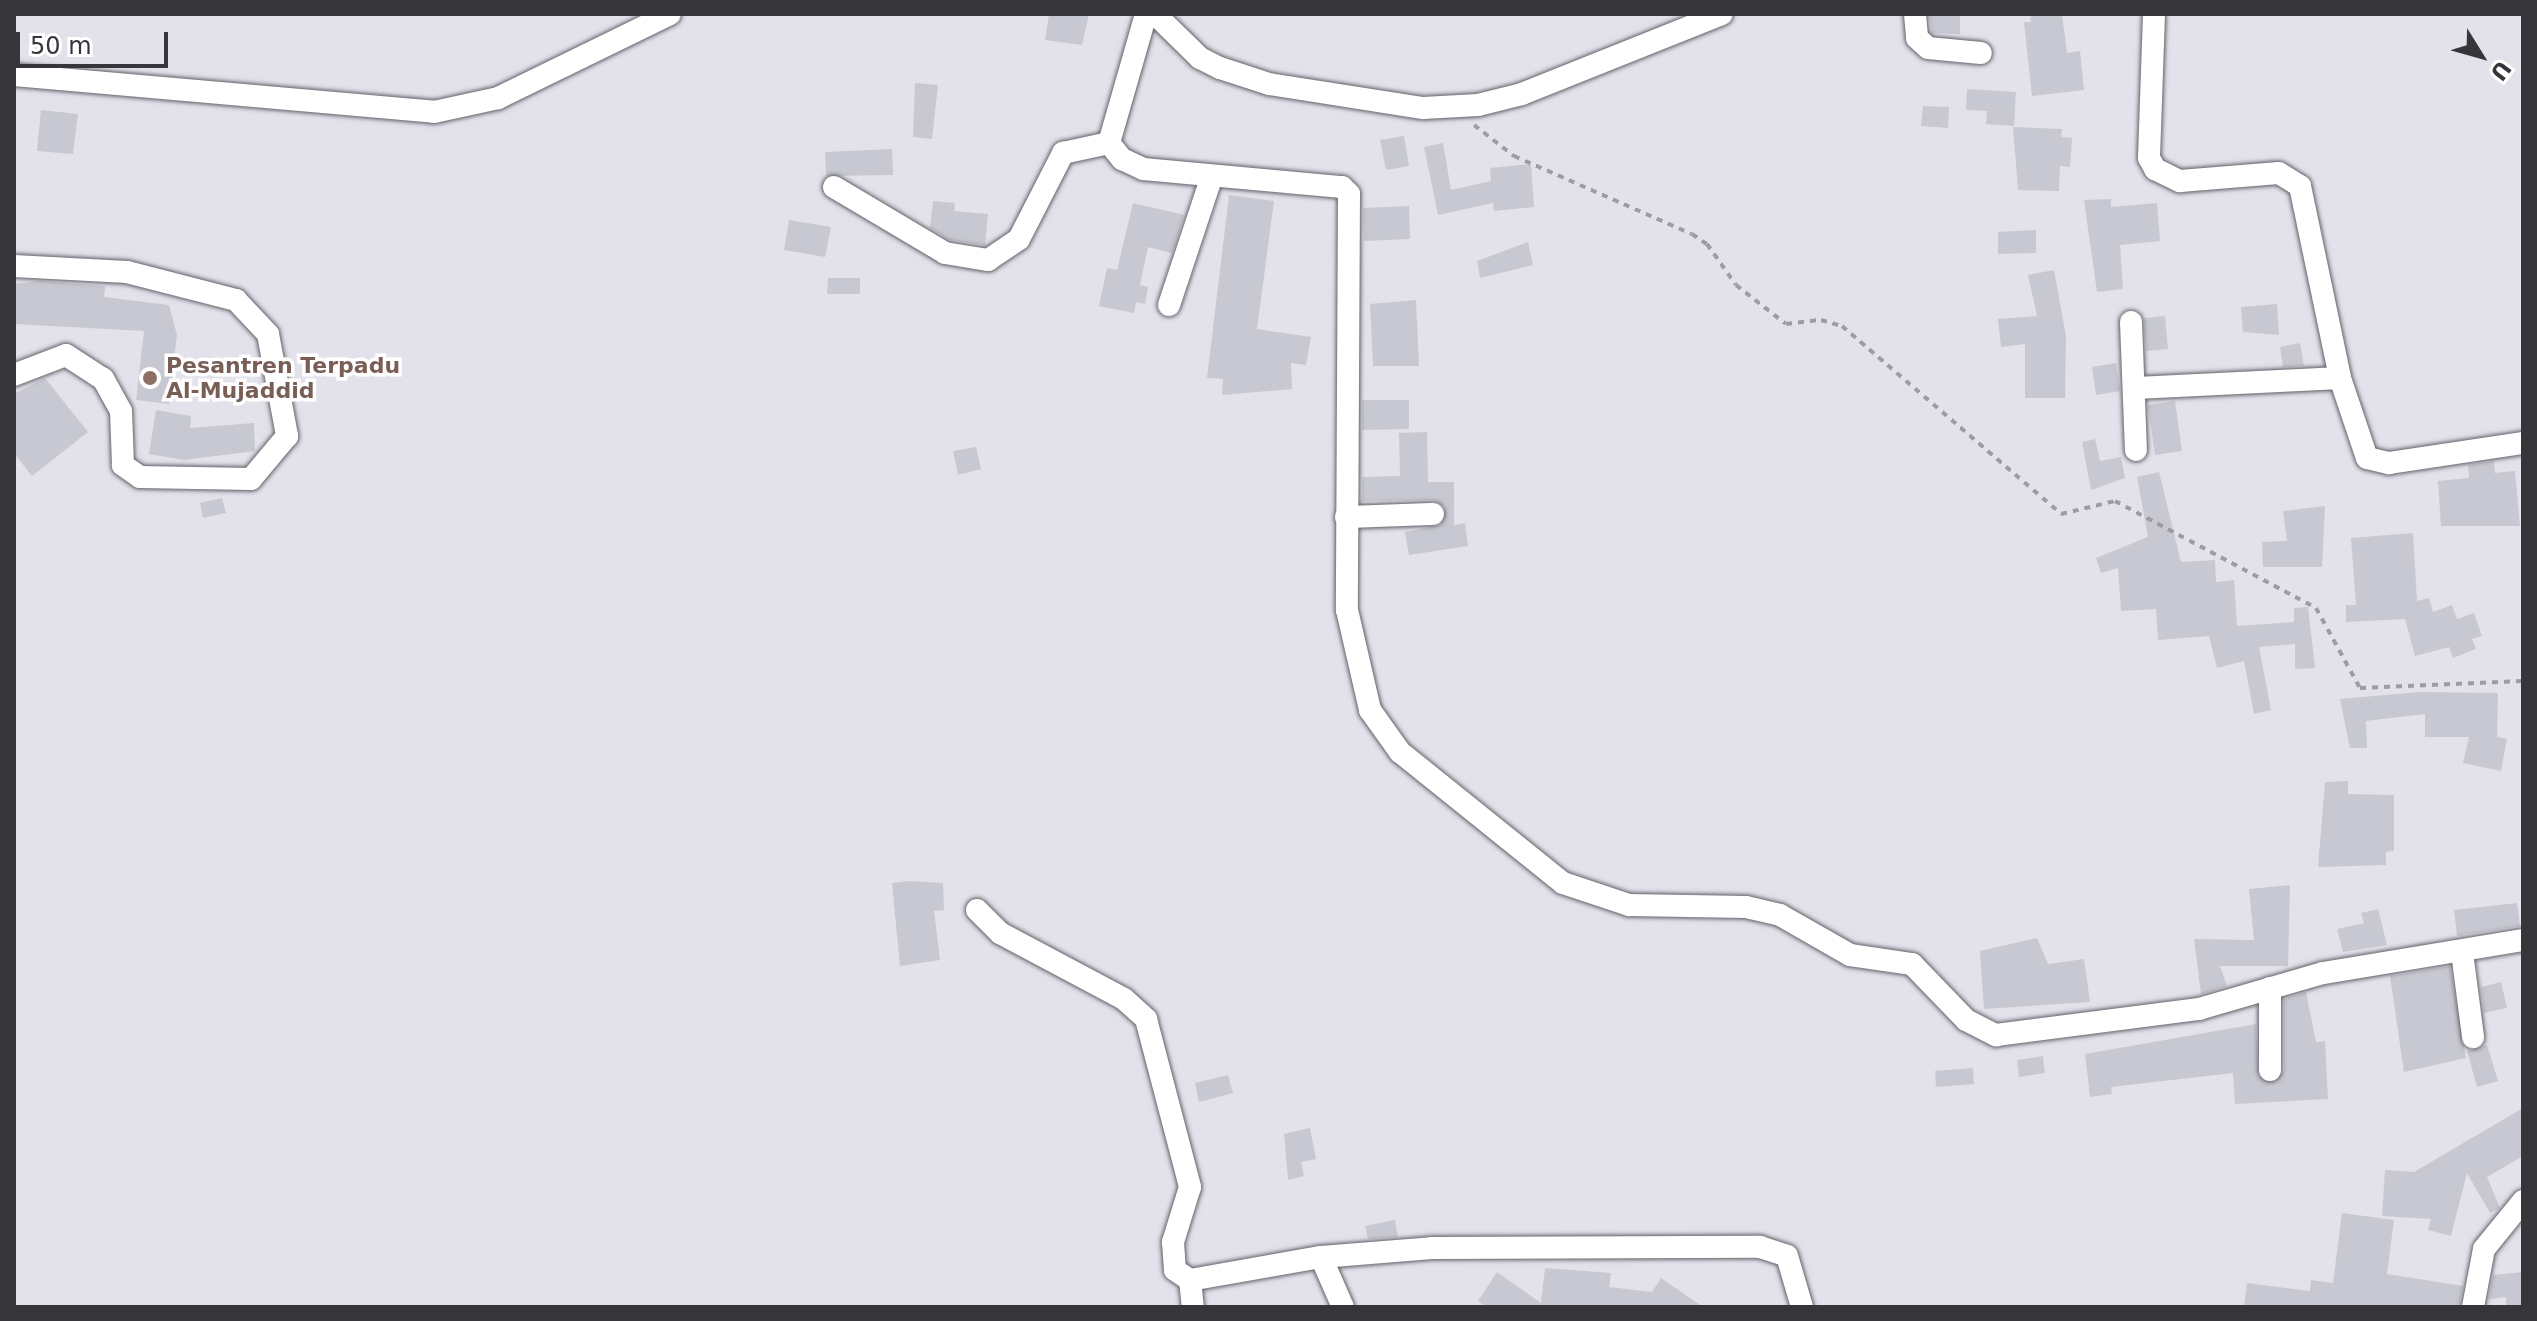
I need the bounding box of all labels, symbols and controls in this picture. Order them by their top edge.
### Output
scale bar [20,16,172,66]
north arrow [2441,16,2521,96]
text: 50 m [30,32,92,60]
text: U [2485,56,2516,85]
place label: Pesantren Terpadu Al-Mujaddid [166,352,400,404]
marker: Pesantren Terpadu Al-Mujaddid [141,369,159,387]

